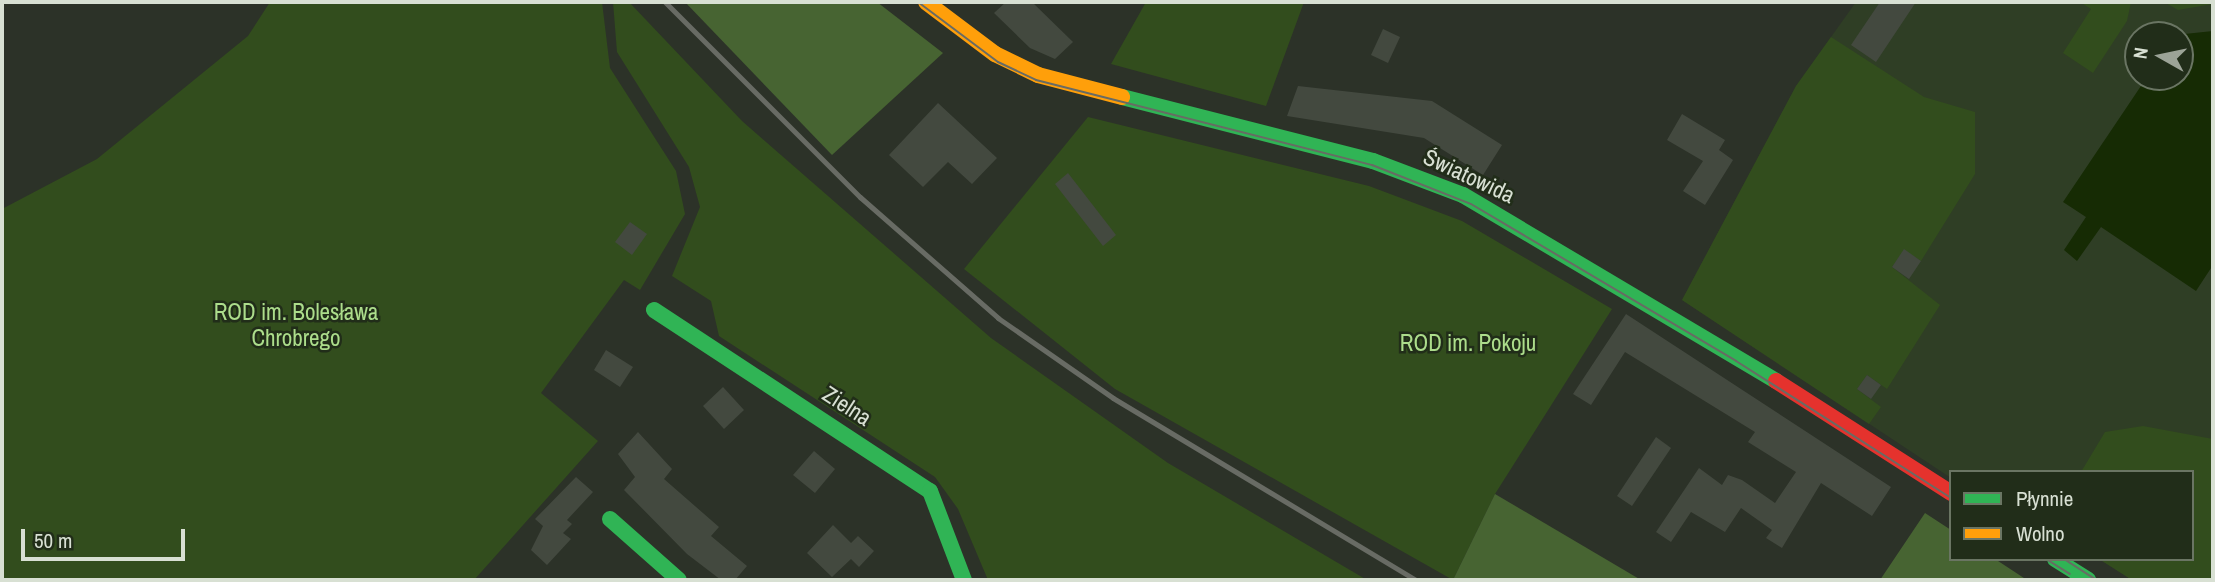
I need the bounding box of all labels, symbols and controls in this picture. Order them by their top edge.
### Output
north arrow [2124,21,2194,91]
text: N [2127,45,2154,61]
street label: Światowida [1419,143,1519,209]
park label: ROD im. Bolesława Chrobrego [214,298,378,352]
park label: ROD im. Pokoju [1400,329,1536,357]
street label: Zielna [818,380,876,432]
legend [1949,470,2194,561]
text: Płynnie [2016,484,2073,513]
scale bar [24,516,189,560]
text: Wolno [2016,519,2065,548]
text: 50 m [34,526,72,555]

